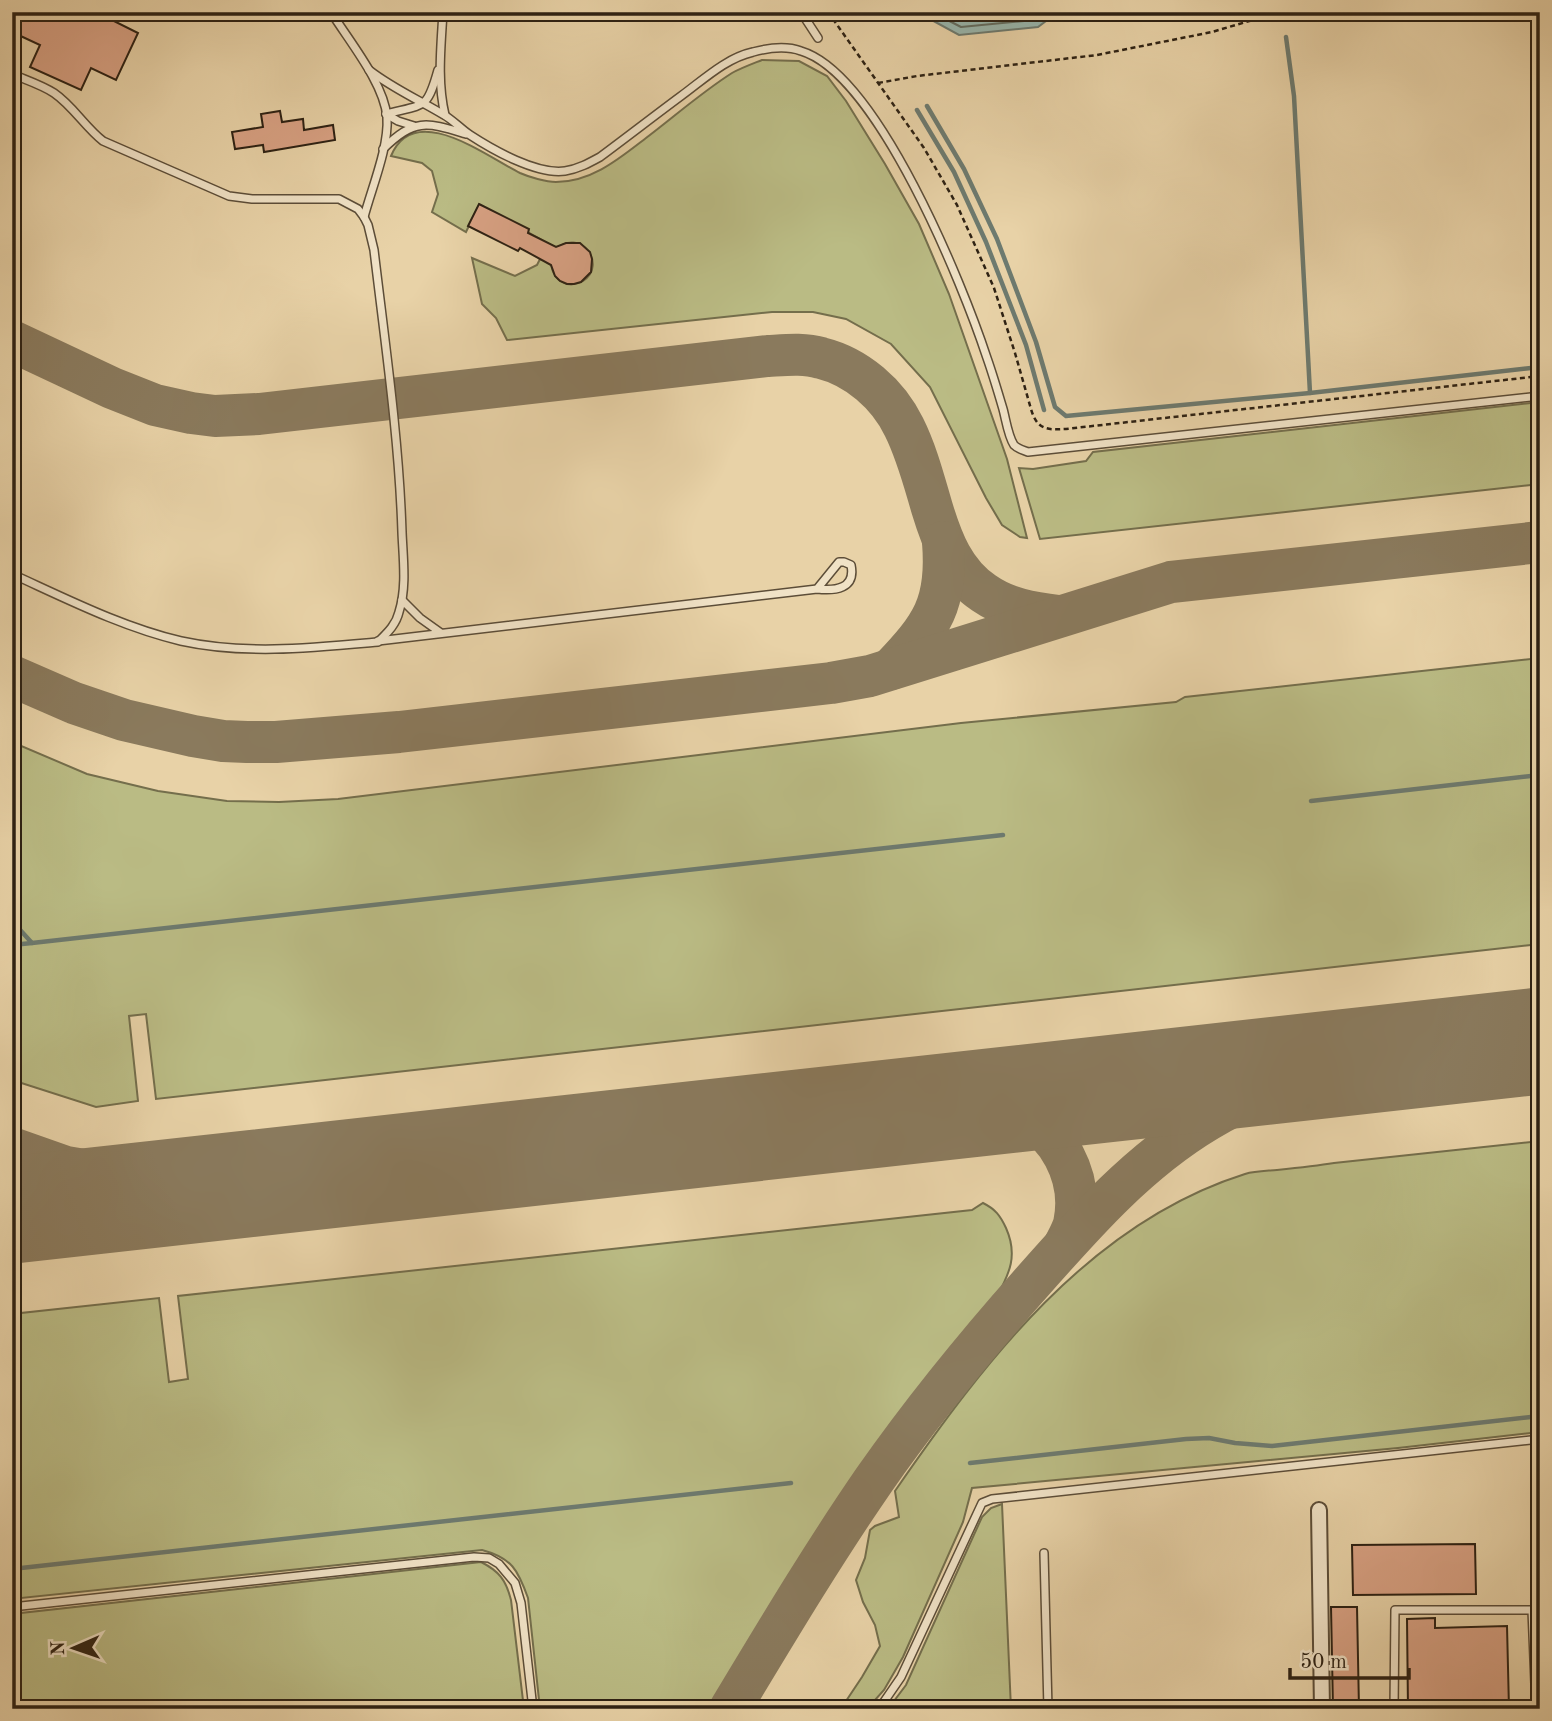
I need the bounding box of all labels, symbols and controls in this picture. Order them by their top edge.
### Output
north arrow [38,1612,108,1682]
scale bar [1290,1637,1408,1681]
text: N [50,1640,69,1656]
text: 50 m [1300,1652,1347,1673]

